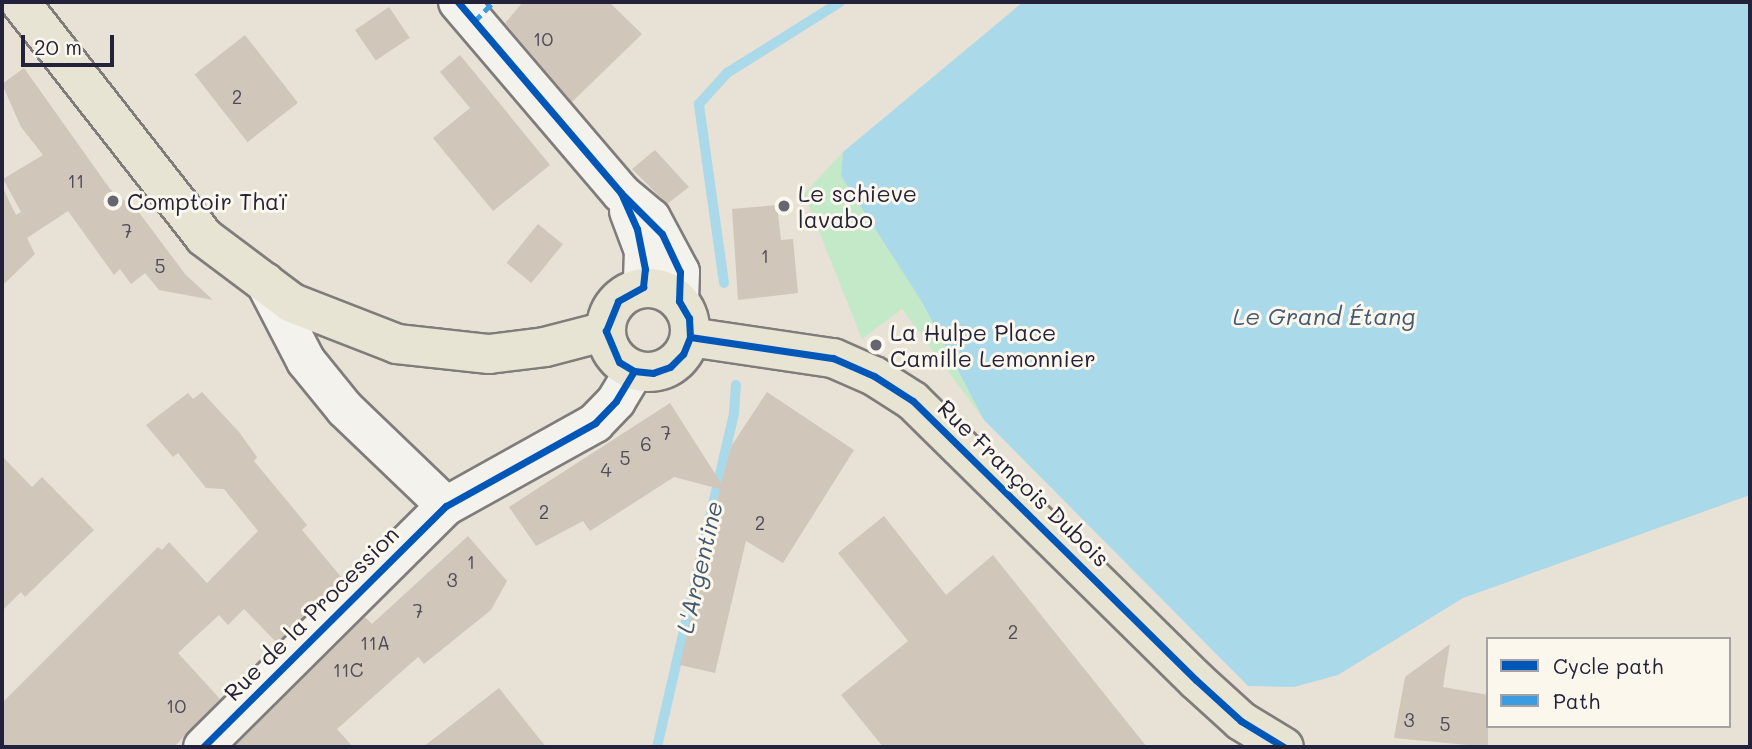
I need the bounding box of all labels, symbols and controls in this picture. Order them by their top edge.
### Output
scale bar [24,21,117,65]
house number: 10 [533,28,553,50]
text: 20 m [34,33,82,60]
house number: 2 [232,86,242,108]
house number: 11 [68,170,84,192]
place label: Le schieve lavabo [798,179,917,233]
place label: Comptoir Thaï [127,187,287,215]
marker: Comptoir Thaï [105,193,121,209]
marker: Le schieve lavabo [776,198,792,214]
house number: 7 [122,220,132,242]
house number: 1 [761,245,769,267]
house number: 5 [154,255,166,277]
water label: Le Grand Étang [1233,302,1415,330]
place label: La Hulpe Place Camille Lemonnier [890,318,1096,372]
marker: La Hulpe Place Camille Lemonnier [868,337,884,353]
street label: Rue François Dubois [932,394,1116,572]
house number: 7 [661,422,671,444]
house number: 6 [640,433,652,455]
house number: 5 [619,447,631,469]
house number: 4 [600,459,612,481]
water label: L'Argentine [670,498,728,636]
house number: 2 [539,501,549,523]
house number: 2 [755,512,765,534]
street label: Rue de la Procession [218,520,404,706]
house number: 1 [467,551,475,573]
house number: 3 [446,569,458,591]
house number: 7 [413,600,423,622]
house number: 2 [1008,621,1018,643]
house number: 11A [360,632,390,654]
legend [1486,637,1731,728]
text: Cycle path [1553,652,1663,679]
house number: 11C [333,659,363,681]
text: Path [1553,687,1600,714]
house number: 10 [166,695,186,717]
house number: 3 [1403,709,1415,731]
house number: 5 [1439,713,1451,735]

